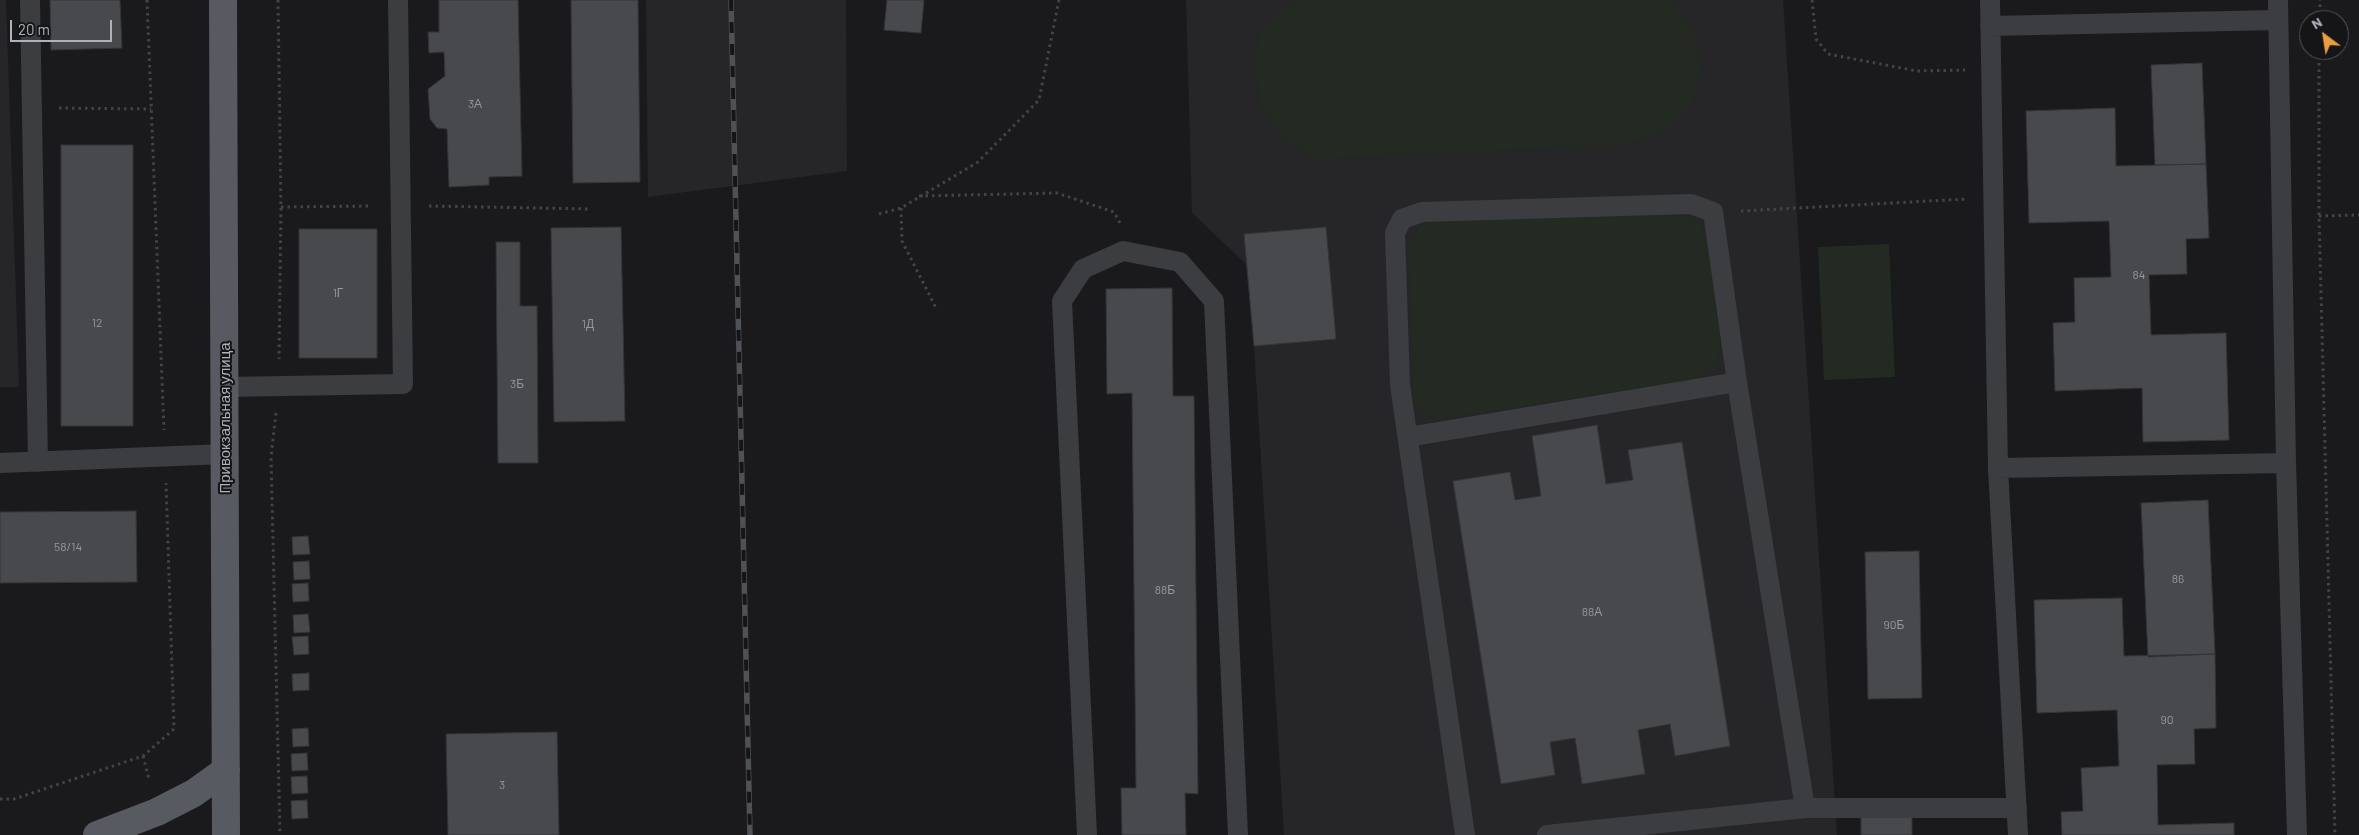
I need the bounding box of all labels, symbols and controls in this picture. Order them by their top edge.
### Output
scale bar [12,10,115,42]
north arrow [2299,10,2349,60]
text: N [2308,13,2325,32]
text: 20 m [18,20,50,38]
house number: 3А [468,97,482,111]
house number: 84 [2133,268,2145,282]
house number: 1Г [333,286,343,300]
house number: 12 [92,316,102,330]
house number: 1Д [582,317,594,331]
street label: Привокзальная улица [216,342,234,494]
house number: 3Б [510,377,524,391]
house number: 58/14 [54,540,82,554]
house number: 86 [2172,572,2184,586]
house number: 88Б [1155,583,1175,597]
house number: 88А [1582,605,1602,619]
house number: 90Б [1884,618,1904,632]
house number: 90 [2160,713,2174,727]
house number: 3 [499,778,505,792]

